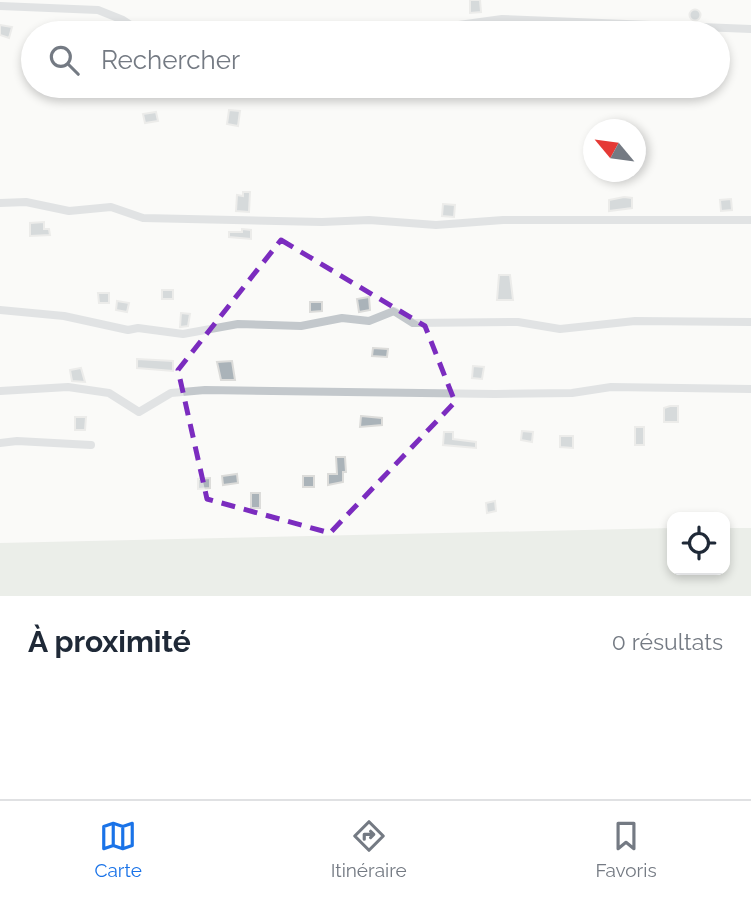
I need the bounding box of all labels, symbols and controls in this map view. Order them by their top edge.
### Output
search box [21,21,730,98]
icon: search [45,41,83,79]
text: Rechercher [101,45,240,75]
north arrow [583,119,646,182]
map controls [667,512,730,575]
button: locate [667,512,730,575]
text: À proximité [28,624,191,659]
text: 0 résultats [612,628,723,655]
tab: Carte [94,817,142,881]
tab: Itinéraire [331,817,407,881]
tab: Favoris [595,817,657,881]

